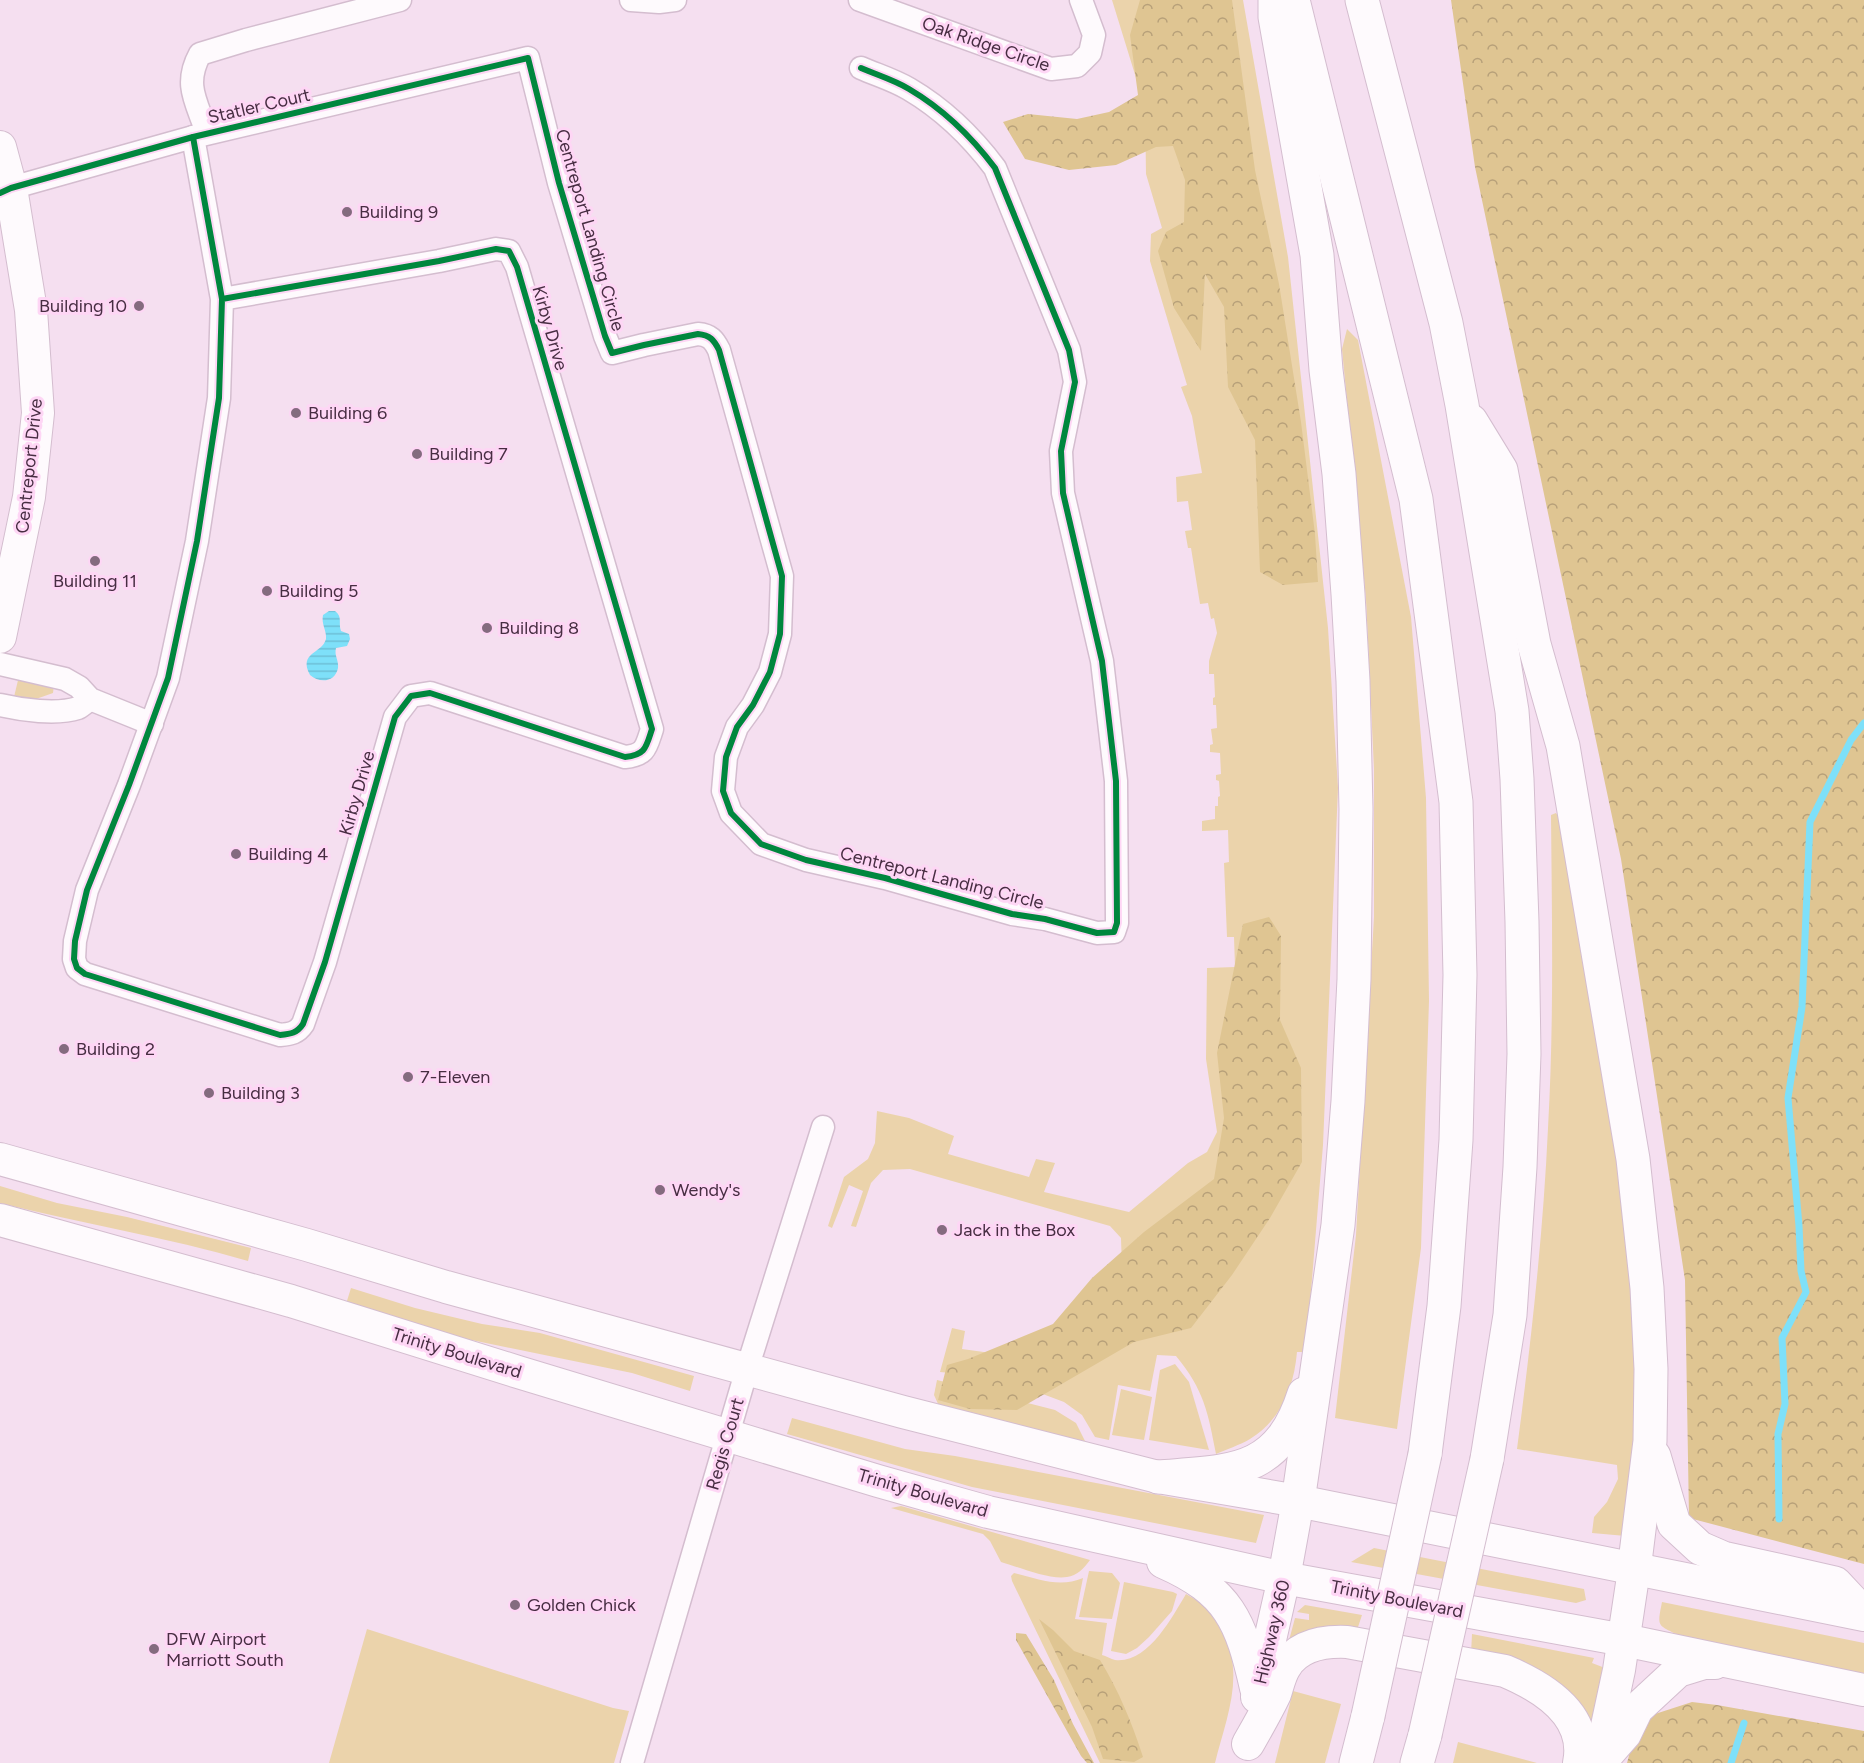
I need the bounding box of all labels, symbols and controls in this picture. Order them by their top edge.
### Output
street label: Oak Ridge Circle [919,12,1053,76]
street label: Statler Court [206,83,313,128]
street label: Centreport Landing Circle [551,126,629,334]
place label: Building 9 [359,201,438,223]
marker: Building 9 [340,205,354,219]
street label: Kirby Drive [527,283,573,373]
place label: Building 10 [39,295,127,317]
marker: Building 10 [132,299,146,313]
street label: Centreport Drive [11,397,47,535]
place label: Building 6 [308,402,387,424]
marker: Building 6 [289,406,303,420]
place label: Building 7 [429,443,508,465]
marker: Building 7 [410,447,424,461]
marker: Building 11 [88,554,102,568]
place label: Building 11 [53,570,137,592]
place label: Building 5 [279,580,358,602]
marker: Building 5 [260,584,274,598]
place label: Building 8 [499,617,579,639]
marker: Building 8 [480,621,494,635]
street label: Kirby Drive [334,748,380,838]
street label: Centreport Landing Circle [838,842,1046,914]
place label: Building 4 [248,843,328,865]
marker: Building 4 [229,847,243,861]
place label: Building 2 [76,1038,155,1060]
marker: Building 2 [57,1042,71,1056]
place label: 7-Eleven [420,1066,490,1088]
marker: 7-Eleven [401,1070,415,1084]
place label: Building 3 [221,1082,300,1104]
marker: Building 3 [202,1086,216,1100]
place label: Wendy's [672,1179,740,1201]
marker: Wendy's [653,1183,667,1197]
place label: Jack in the Box [954,1219,1075,1241]
marker: Jack in the Box [935,1223,949,1237]
street label: Trinity Boulevard [390,1323,524,1383]
street label: Regis Court [701,1395,749,1493]
street label: Trinity Boulevard [855,1464,991,1522]
street label: Trinity Boulevard [1329,1575,1465,1623]
street label: Highway 360 [1249,1578,1295,1686]
place label: Golden Chick [527,1594,636,1616]
marker: Golden Chick [508,1598,522,1612]
place label: DFW Airport Marriott South [166,1628,284,1671]
marker: DFW Airport Marriott South [147,1642,161,1656]

